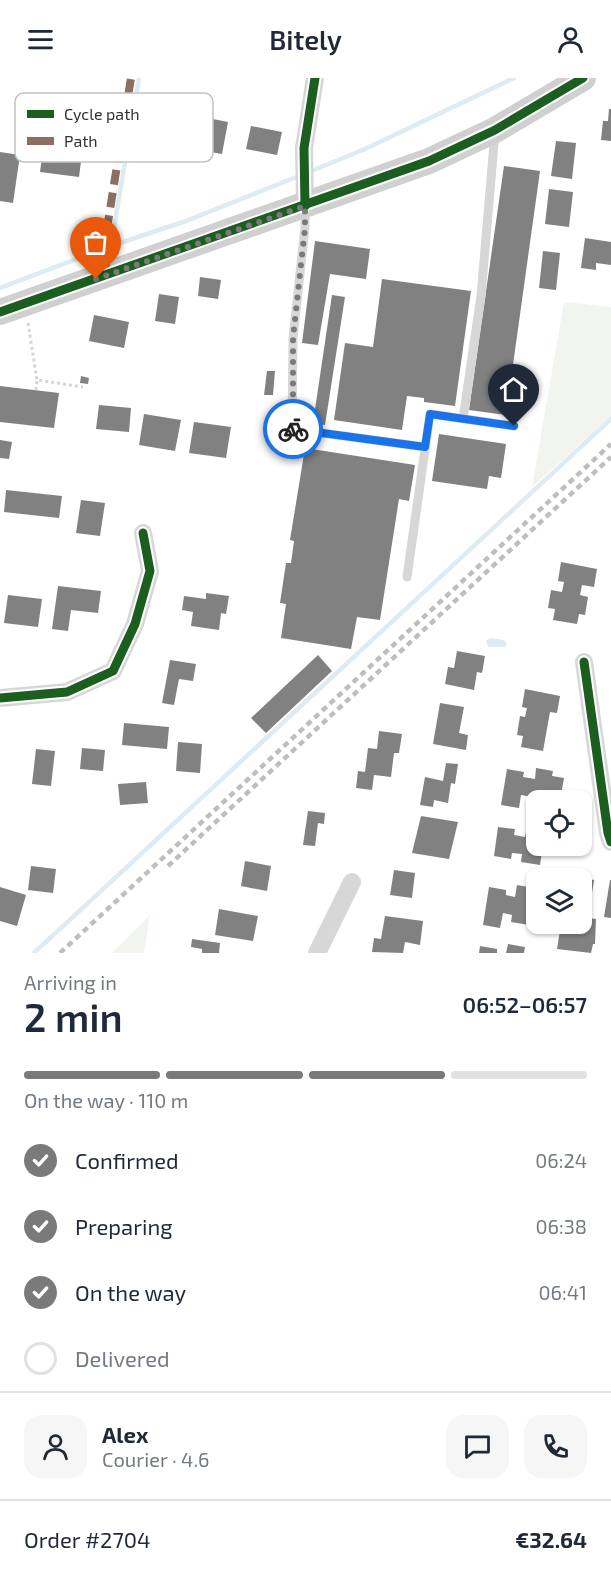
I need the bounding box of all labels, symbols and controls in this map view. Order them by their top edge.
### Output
icon: menu [24,23,57,56]
text: Bitely [269,23,342,55]
icon: person [554,23,587,56]
legend [15,93,213,162]
text: Cycle path [64,104,140,123]
text: Path [64,131,98,150]
pin [70,217,121,279]
icon: bag [79,226,112,259]
pin [488,364,539,426]
icon: home [497,373,530,406]
courier [263,399,323,459]
icon: bike [277,413,310,446]
map controls [526,790,592,934]
button: locate [526,790,592,856]
button: layers [526,868,592,934]
text: Arriving in [24,970,117,994]
text: 06:52–06:57 [463,991,587,1017]
text: 2 min [24,993,123,1040]
text: On the way · 110 m [24,1088,188,1112]
icon: check [24,1144,57,1177]
text: Confirmed [75,1147,179,1173]
text: 06:24 [535,1148,587,1172]
icon: check [24,1210,57,1243]
text: Preparing [75,1213,173,1239]
text: 06:38 [536,1214,587,1238]
icon: check [24,1276,57,1309]
text: On the way [75,1279,186,1305]
text: 06:41 [539,1280,587,1304]
text: Delivered [75,1345,170,1371]
button: person [24,1415,87,1478]
button: chat [446,1415,509,1478]
button: phone [524,1415,587,1478]
text: Alex [102,1421,148,1447]
text: Courier · 4.6 [102,1447,209,1471]
text: Order #2704 [24,1526,150,1552]
text: €32.64 [515,1526,587,1552]

